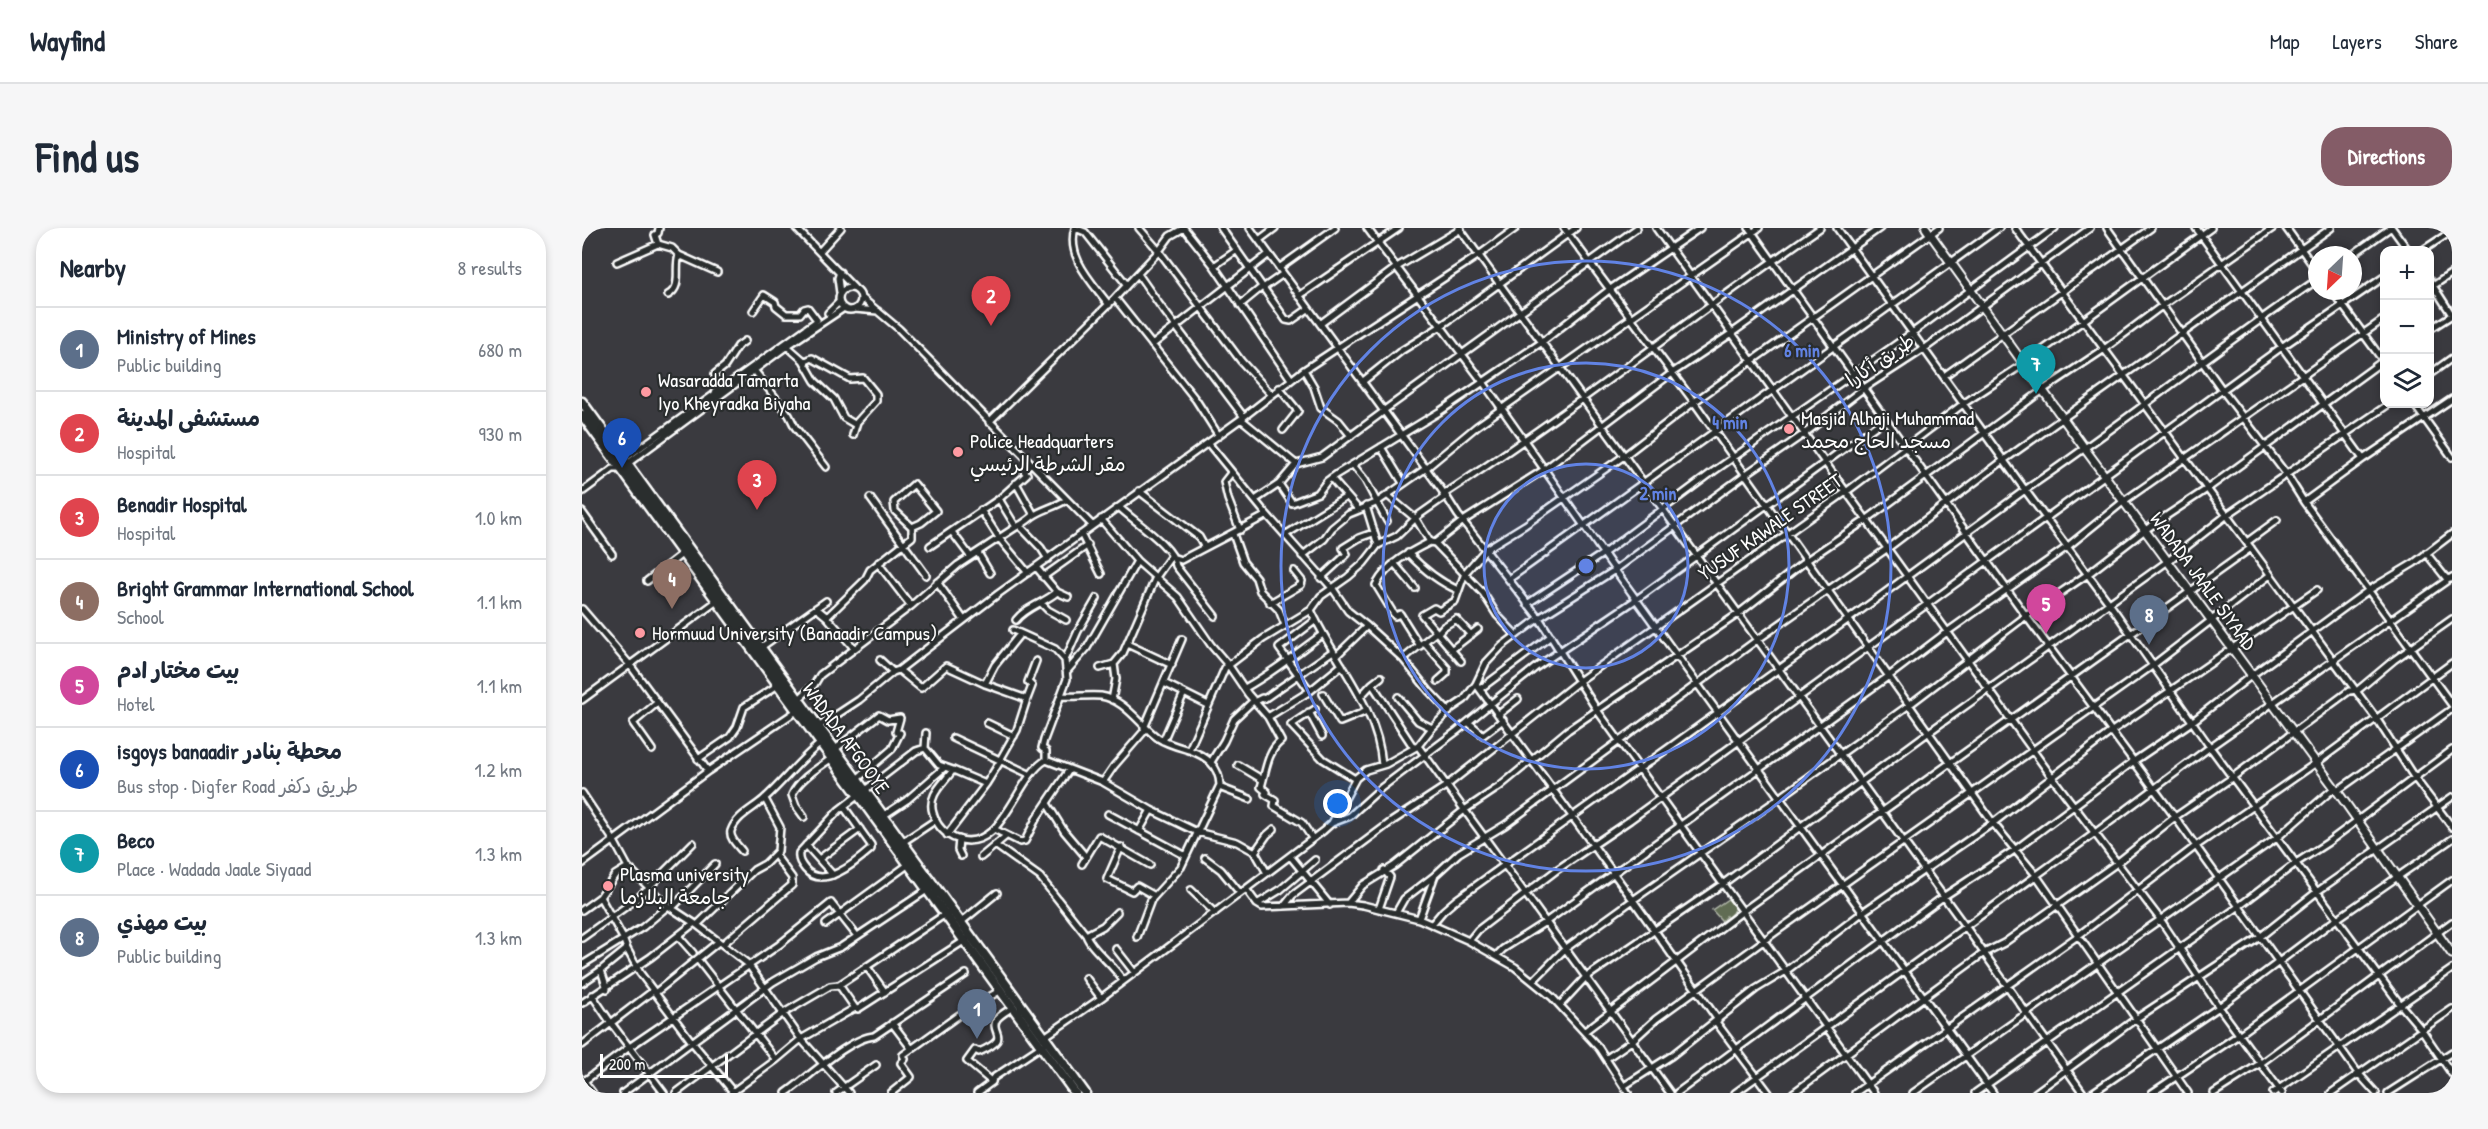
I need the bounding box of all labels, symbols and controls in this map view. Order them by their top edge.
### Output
text: Wayfind [30,22,105,60]
text: Map [2270,27,2299,56]
text: Layers [2332,27,2382,56]
text: Share [2415,27,2458,56]
button: Directions [2321,127,2452,186]
text: Find us [36,128,139,185]
north arrow [2308,246,2362,300]
map controls [2380,246,2434,408]
button: + [2380,246,2434,300]
text: Nearby [60,250,126,285]
text: 8 results [457,254,522,281]
pin: 2 [972,276,1010,326]
button: − [2380,300,2434,354]
text: Ministry of Mines [117,321,256,351]
street label: طريق أكارا [1840,327,1920,393]
text: 1 [76,336,83,363]
text: 680 m [478,336,522,363]
text: 6 min [1784,338,1820,363]
pin: 7 [2016,344,2056,394]
text: Public building [117,351,221,378]
button: layers [2380,354,2434,408]
place label: Wasaradda Tamarta Iyo Kheyradka Biyaha [658,366,810,416]
marker: Wasaradda Tamarta Iyo Kheyradka Biyaha [639,385,653,399]
text: مستشفى المدينة [117,403,260,433]
place label: Masjid Alhaji Muhammad مسجد الحاج محمد [1801,404,1974,455]
text: 4 min [1712,410,1748,435]
pin: 6 [602,418,642,468]
text: 2 [75,420,84,447]
text: 930 m [479,420,522,447]
marker: Masjid Alhaji Muhammad مسجد الحاج محمد [1782,422,1796,436]
place label: Police Headquarters مقر الشرطة الرئيسي [970,427,1126,482]
text: Hospital [117,438,175,465]
marker: Police Headquarters مقر الشرطة الرئيسي [951,445,965,459]
pin: 3 [738,460,777,510]
street label: YUSUF KAWALE STREET [1692,466,1848,586]
text: 2 min [1640,481,1676,506]
text: Benadir Hospital [117,489,247,519]
text: 3 [75,504,84,531]
text: 1.0 km [475,504,522,531]
street label: WADADA JAALE SIYAAD [2144,506,2263,656]
text: Hospital [117,519,175,546]
centre of rings [1576,556,1596,576]
pin: 4 [652,560,692,609]
text: Bright Grammar International School [117,573,414,603]
pin: 5 [2026,584,2066,634]
text: 4 [76,588,83,615]
text: 1.1 km [477,588,522,615]
pin: 8 [2130,596,2168,645]
text: School [117,603,164,630]
place label: Hormuud University (Banaadir Campus) [652,619,937,646]
marker: Hormuud University (Banaadir Campus) [633,626,647,640]
text: بيت مختار ادم [117,655,239,685]
text: 5 [75,672,84,699]
text: 1.1 km [477,672,522,699]
street label: WADADA AFGOOYE [797,676,896,799]
text: Hotel [117,690,155,717]
text: isgoys banaadir محطة بنادر [117,736,342,766]
text: 6 [76,756,83,783]
text: 1.2 km [475,756,522,783]
text: Bus stop · Digfer Road طريق دكفر [117,772,358,799]
your location [1323,789,1352,818]
text: Beco [117,825,154,855]
text: 7 [75,840,84,867]
text: 1.3 km [475,840,522,867]
text: Place · Wadada Jaale Siyaad [117,855,311,882]
place label: Plasma university جامعة البلازما [620,860,749,910]
marker: Plasma university جامعة البلازما [601,879,615,893]
text: بيت مهذي [117,907,207,937]
text: 8 [75,924,84,951]
text: 1.3 km [475,924,522,951]
text: Public building [117,942,221,969]
pin: 1 [958,990,996,1039]
scale bar [600,1051,728,1078]
text: 200 m [609,1053,645,1075]

